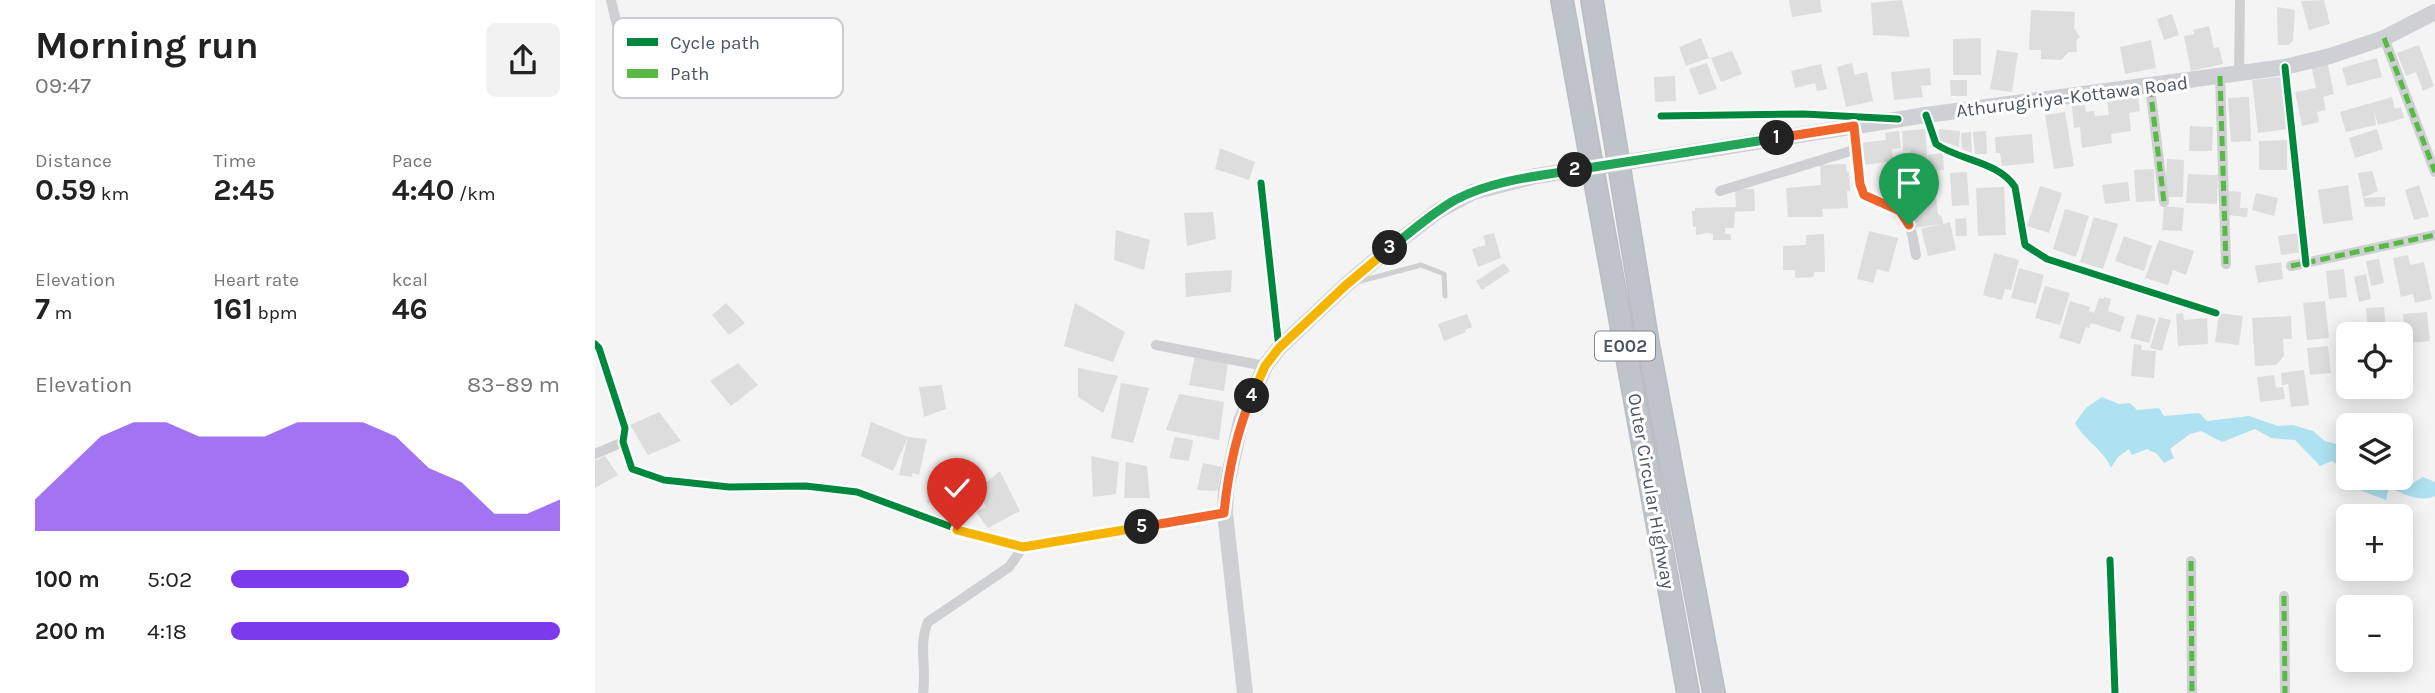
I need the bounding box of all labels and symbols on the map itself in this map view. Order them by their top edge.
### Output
legend [613,18,843,98]
text: Cycle path [670,32,760,54]
text: Path [670,63,710,85]
street label: Athurugiriya-Kottawa Road [1955,72,2189,122]
pin: 1 [1759,120,1795,156]
pin: 2 [1557,152,1593,188]
pin [1879,153,1939,225]
pin: 3 [1373,230,1407,266]
road number: E002 [1595,332,1655,360]
pin: 4 [1235,378,1269,414]
street label: Outer Circular Highway [1623,392,1679,591]
pin [927,458,987,530]
pin: 5 [1125,510,1159,544]

